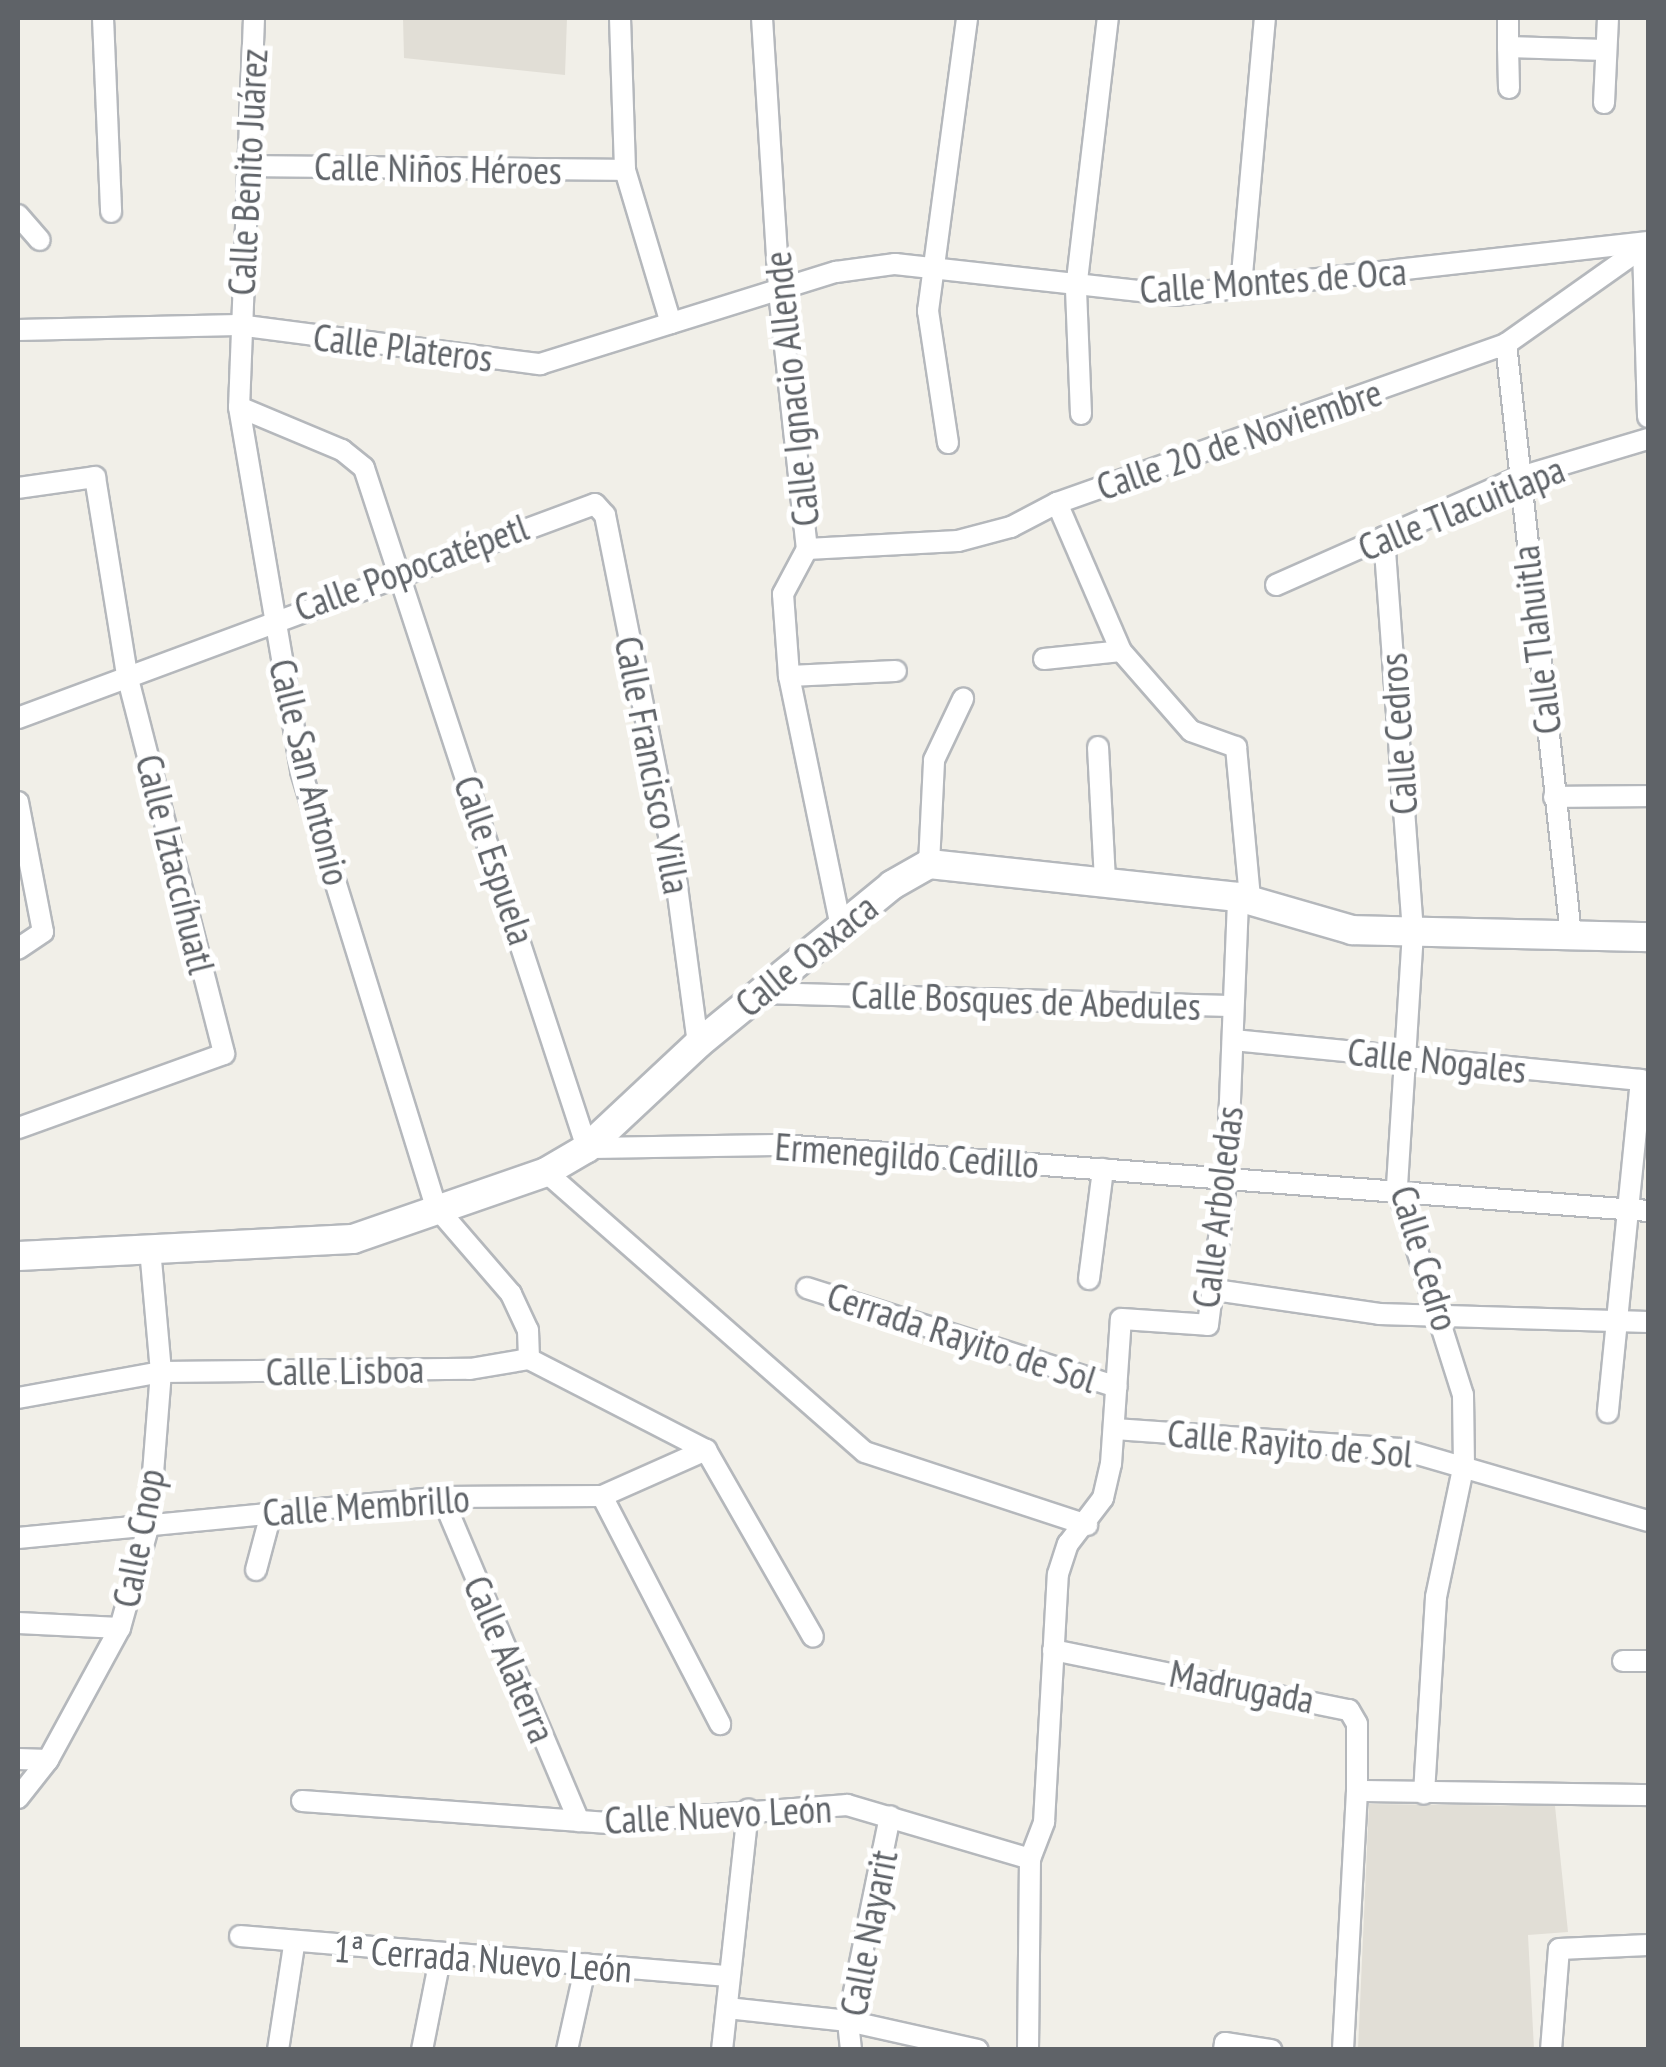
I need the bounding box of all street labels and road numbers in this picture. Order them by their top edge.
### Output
street label: Calle Benito Juárez [218,47,276,297]
street label: Calle Niños Héroes [314,143,562,193]
street label: Calle Montes de Oca [1138,248,1408,312]
street label: Calle Ignacio Allende [754,249,828,529]
street label: Calle Plateros [311,313,495,381]
street label: Calle 20 de Noviembre [1090,369,1388,509]
street label: Calle Tlacuitlapa [1351,446,1571,570]
street label: Calle Popocatépetl [288,504,534,630]
street label: Calle Tlahuitla [1502,543,1570,737]
street label: Calle Francisco Villa [606,632,700,898]
street label: Calle Cedros [1370,652,1426,816]
street label: Calle San Antonio [260,654,360,890]
street label: Calle Iztaccíhuatl [127,750,225,978]
street label: Calle Espuela [445,770,545,950]
street label: Calle Oaxaca [726,884,886,1026]
street label: Calle Bosques de Abedules [850,971,1202,1029]
street label: Calle Nogales [1345,1028,1529,1092]
street label: Calle Arboledas [1182,1103,1252,1311]
street label: Ermenegildo Cedillo [773,1123,1041,1187]
street label: Calle Cedro [1381,1180,1469,1336]
street label: Cerrada Rayito de Sol [822,1272,1102,1402]
street label: Calle Lisboa [265,1346,425,1394]
street label: Calle Rayito de Sol [1166,1410,1414,1476]
street label: Calle Cnop [102,1465,174,1611]
street label: Calle Membrillo [261,1475,471,1535]
street label: Calle Alaterra [454,1568,566,1750]
street label: Madrugada [1166,1650,1318,1722]
street label: Calle Nuevo León [603,1785,833,1843]
street label: Calle Nayarit [830,1846,906,2020]
street label: 1ª Cerrada Nuevo León [332,1925,634,1991]

